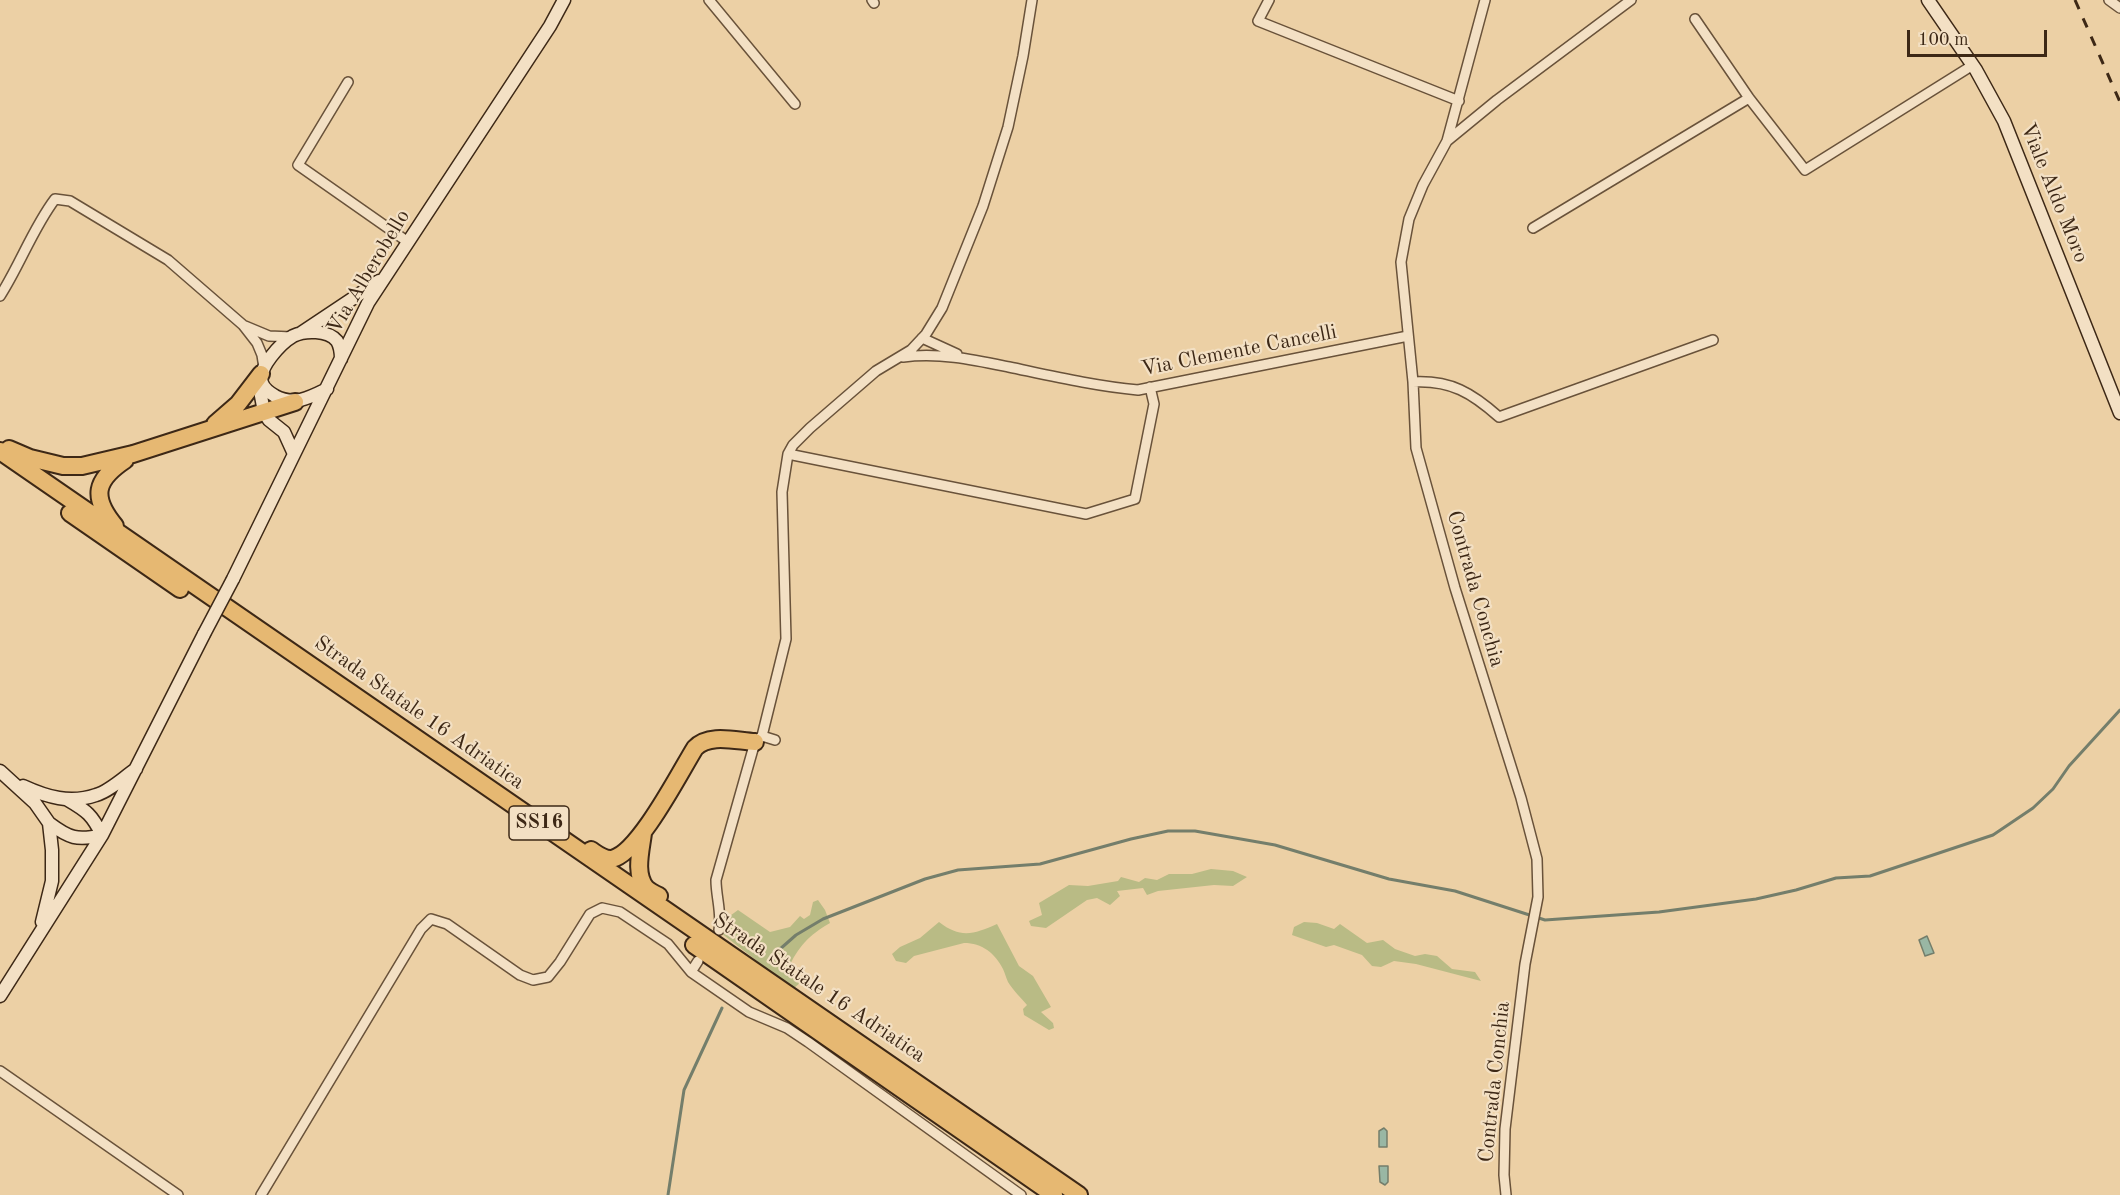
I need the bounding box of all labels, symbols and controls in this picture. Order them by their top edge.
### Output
scale bar [1910,18,2050,56]
text: 100 m [1918,31,1969,49]
street label: Viale Aldo Moro [2014,119,2094,267]
street label: Via Alberobello [322,205,416,339]
street label: Via Clemente Cancelli [1139,320,1339,382]
street label: Contrada Conchia [1441,508,1509,670]
street label: Strada Statale 16 Adriatica [309,631,529,795]
road number: SS16 [509,806,569,840]
street label: Strada Statale 16 Adriatica [708,907,930,1069]
street label: Contrada Conchia [1474,1000,1516,1164]

